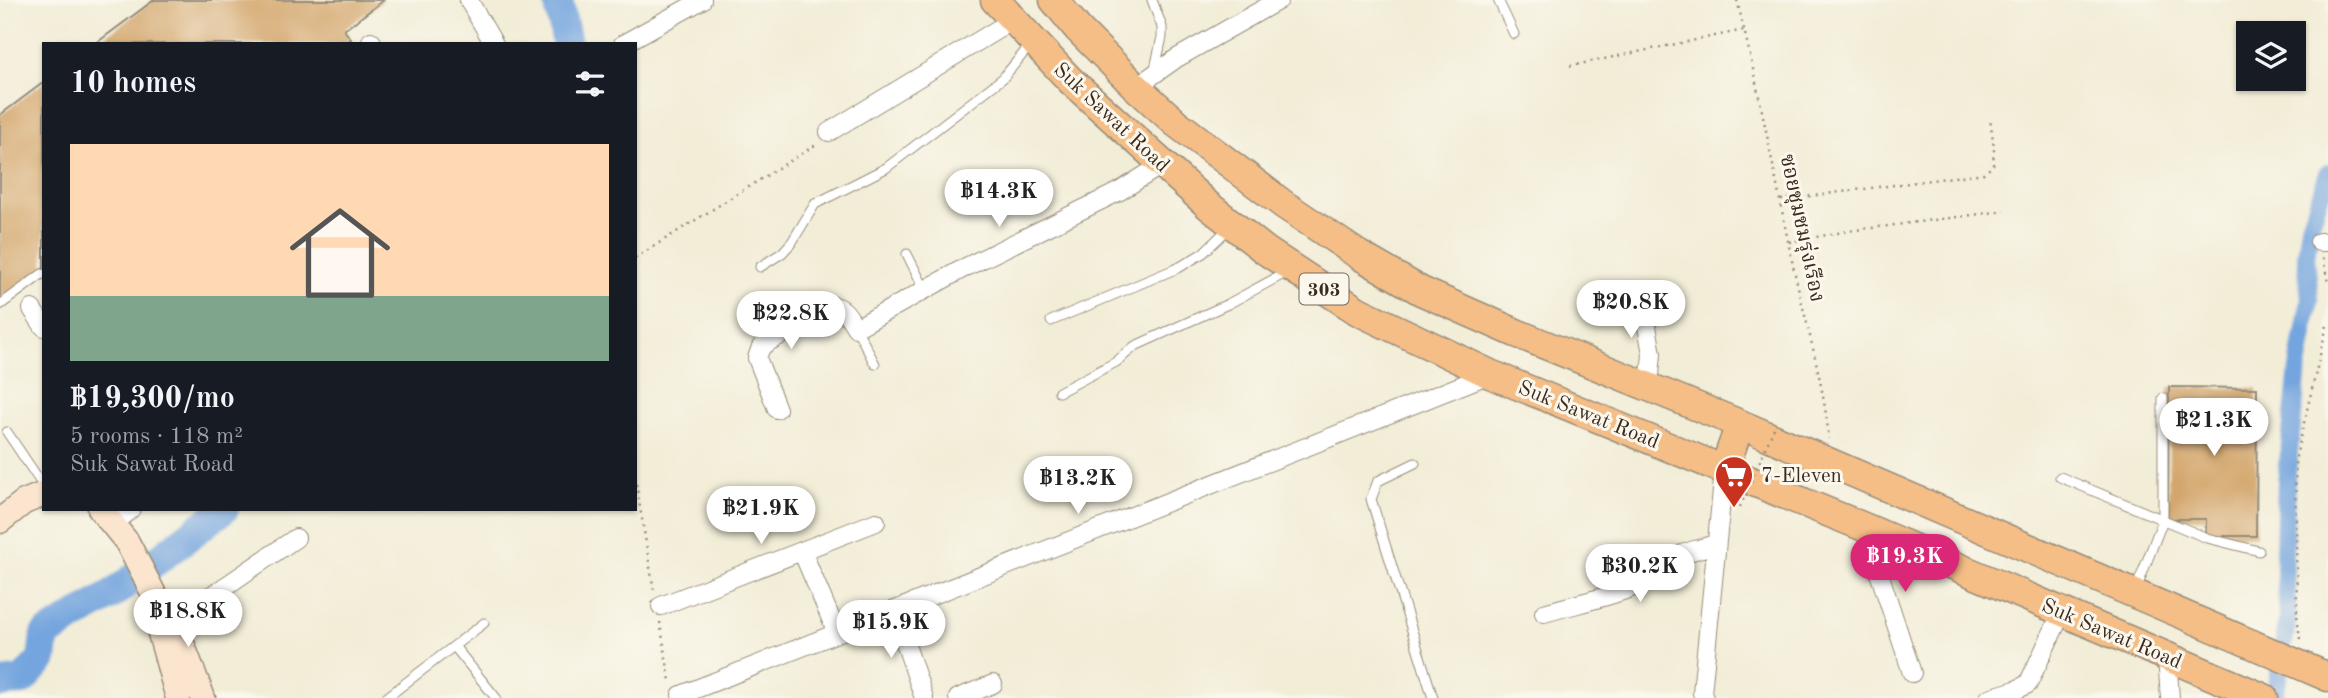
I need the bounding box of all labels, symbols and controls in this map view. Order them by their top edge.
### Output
map controls [2236,21,2306,91]
button: layers [2236,21,2306,91]
street label: Suk Sawat Road [1049,59,1173,177]
icon: filters [571,65,609,103]
text: 10 homes [70,69,196,99]
street label: ซอยชุมชมรุ่งเรือง [1774,152,1830,305]
pin: ฿14.3K [942,170,1056,229]
text: ฿14.3K [960,180,1038,203]
icon: home [277,190,403,316]
road number: 303 [1300,274,1348,304]
pin: ฿20.8K [1574,280,1688,340]
text: ฿20.8K [1592,291,1670,314]
pin: ฿22.8K [734,292,848,351]
text: ฿22.8K [752,302,830,325]
street label: Suk Sawat Road [1515,378,1662,453]
text: ฿19,300/mo [70,384,235,414]
pin: ฿21.3K [2157,398,2271,458]
text: ฿21.3K [2175,409,2253,432]
text: 5 rooms · 118 m² [70,425,243,448]
text: Suk Sawat Road [70,453,234,476]
supermarket icon: 7-Eleven [1713,454,1755,509]
pin: ฿13.2K [1021,456,1135,516]
place label: 7-Eleven [1761,466,1842,487]
text: ฿13.2K [1039,467,1117,490]
pin: ฿21.9K [704,486,818,546]
text: ฿21.9K [722,497,800,520]
pin: ฿19.3K [1848,534,1962,594]
pin: ฿30.2K [1583,544,1697,604]
text: ฿19.3K [1866,545,1944,568]
text: ฿30.2K [1601,555,1679,578]
pin: ฿18.8K [131,590,245,649]
street label: Suk Sawat Road [2038,595,2185,673]
text: ฿18.8K [149,600,227,623]
pin: ฿15.9K [834,600,948,660]
text: ฿15.9K [852,611,930,634]

